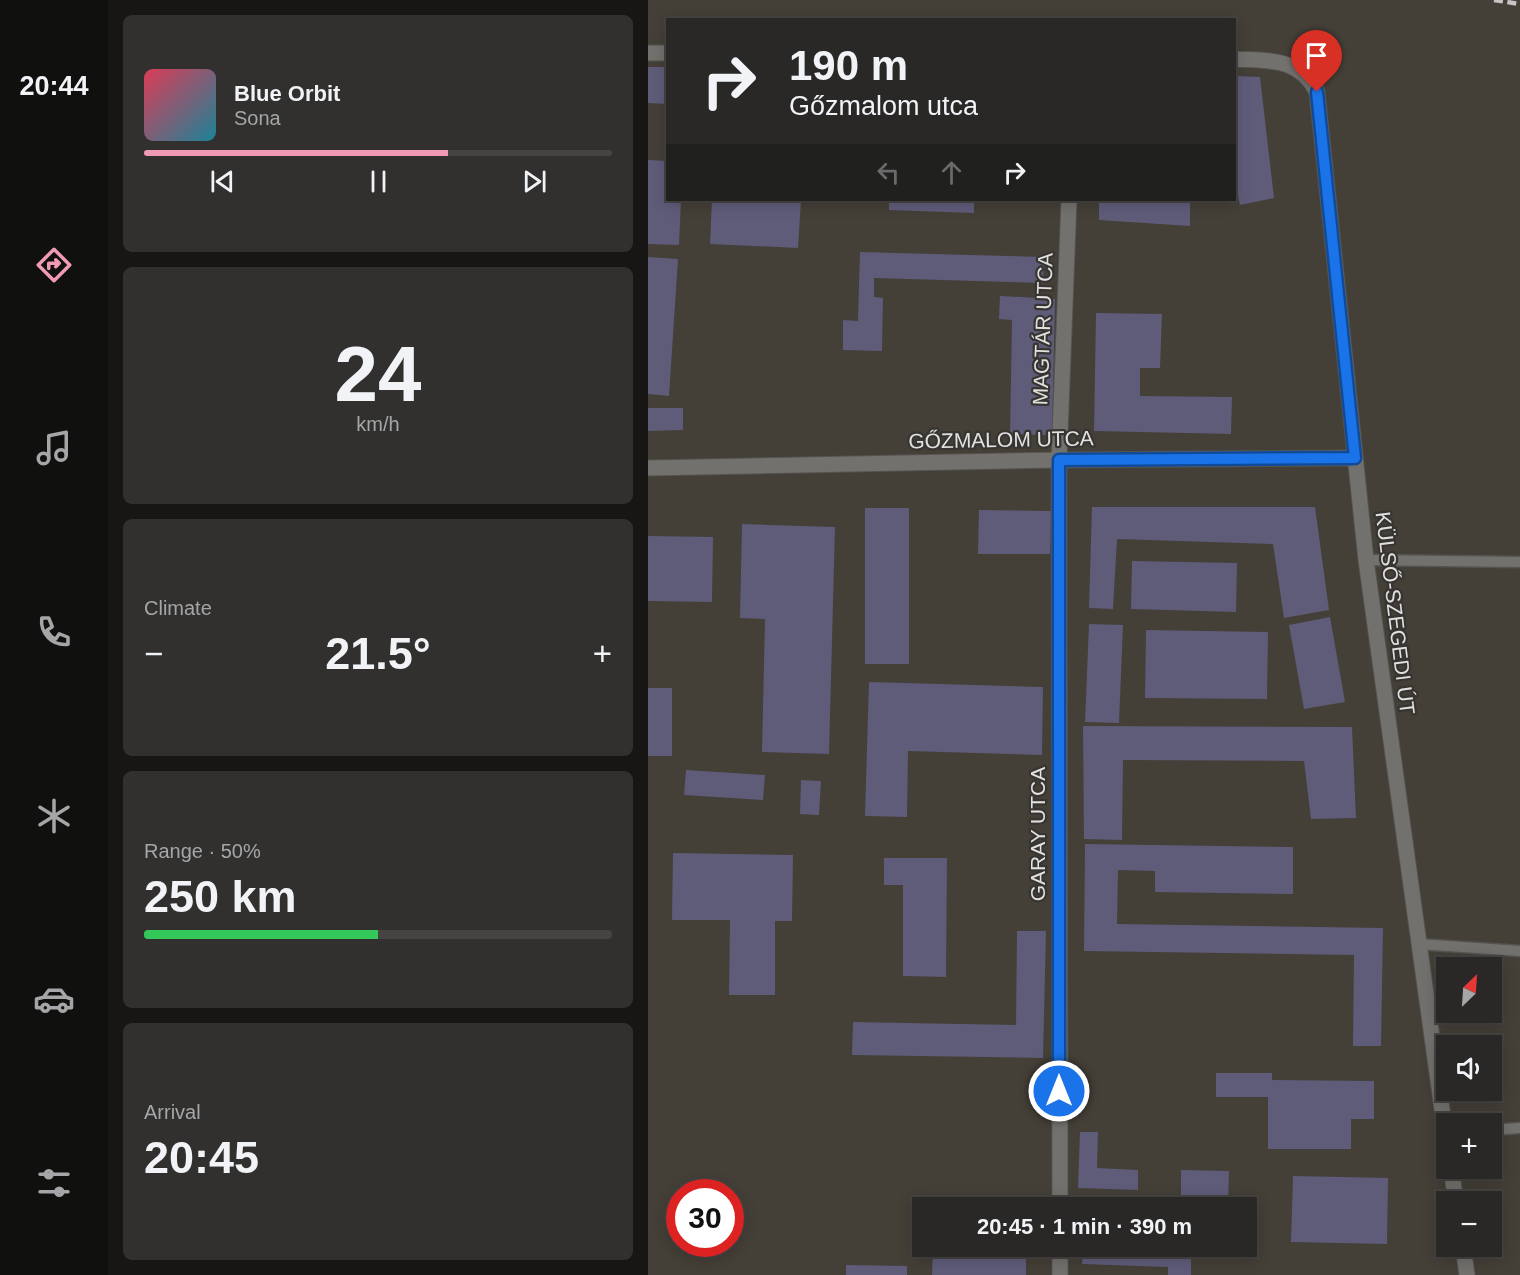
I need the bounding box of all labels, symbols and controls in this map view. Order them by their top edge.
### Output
pin [1291,30,1342,92]
icon: arrive [1300,39,1333,72]
icon: right [690,42,768,120]
text: 190 m [789,42,908,89]
text: 20:44 [19,71,89,101]
text: Blue Orbit [234,81,340,106]
text: Gőzmalom utca [789,91,978,121]
text: Sona [234,107,281,129]
icon: left [872,156,905,189]
icon: ahead [935,156,968,189]
icon: right [998,156,1031,189]
icon: previous [206,165,239,198]
icon: pause [362,165,395,198]
icon: next [518,165,551,198]
icon: directions [33,244,75,286]
street label: MAGTÁR UTCA [1028,252,1057,406]
text: 24 [335,330,421,418]
text: km/h [356,413,400,435]
street label: GŐZMALOM UTCA [908,426,1094,453]
icon: music [33,427,75,469]
street label: KÜLSŐ-SZEGEDI ÚT [1372,510,1419,716]
text: Climate [144,597,212,619]
icon: phone [33,611,75,653]
text: 21.5° [325,628,431,679]
text: − [144,635,163,672]
text: + [593,635,612,672]
street label: GARAY UTCA [1026,767,1049,901]
icon: climate [33,795,75,837]
text: Range · 50% [144,840,261,862]
text: 250 km [144,871,297,922]
north arrow [1436,957,1502,1023]
map controls [1436,957,1502,1257]
icon: car [33,978,75,1020]
button: sound [1436,1035,1502,1101]
position arrow [1027,1059,1091,1123]
text: Arrival [144,1101,201,1123]
button: + [1436,1113,1502,1179]
text: 20:45 [144,1132,259,1183]
icon: filters [33,1162,75,1204]
speed limit sign: 30 [666,1179,744,1257]
button: − [1436,1191,1502,1257]
text: 20:45 · 1 min · 390 m [977,1214,1192,1239]

